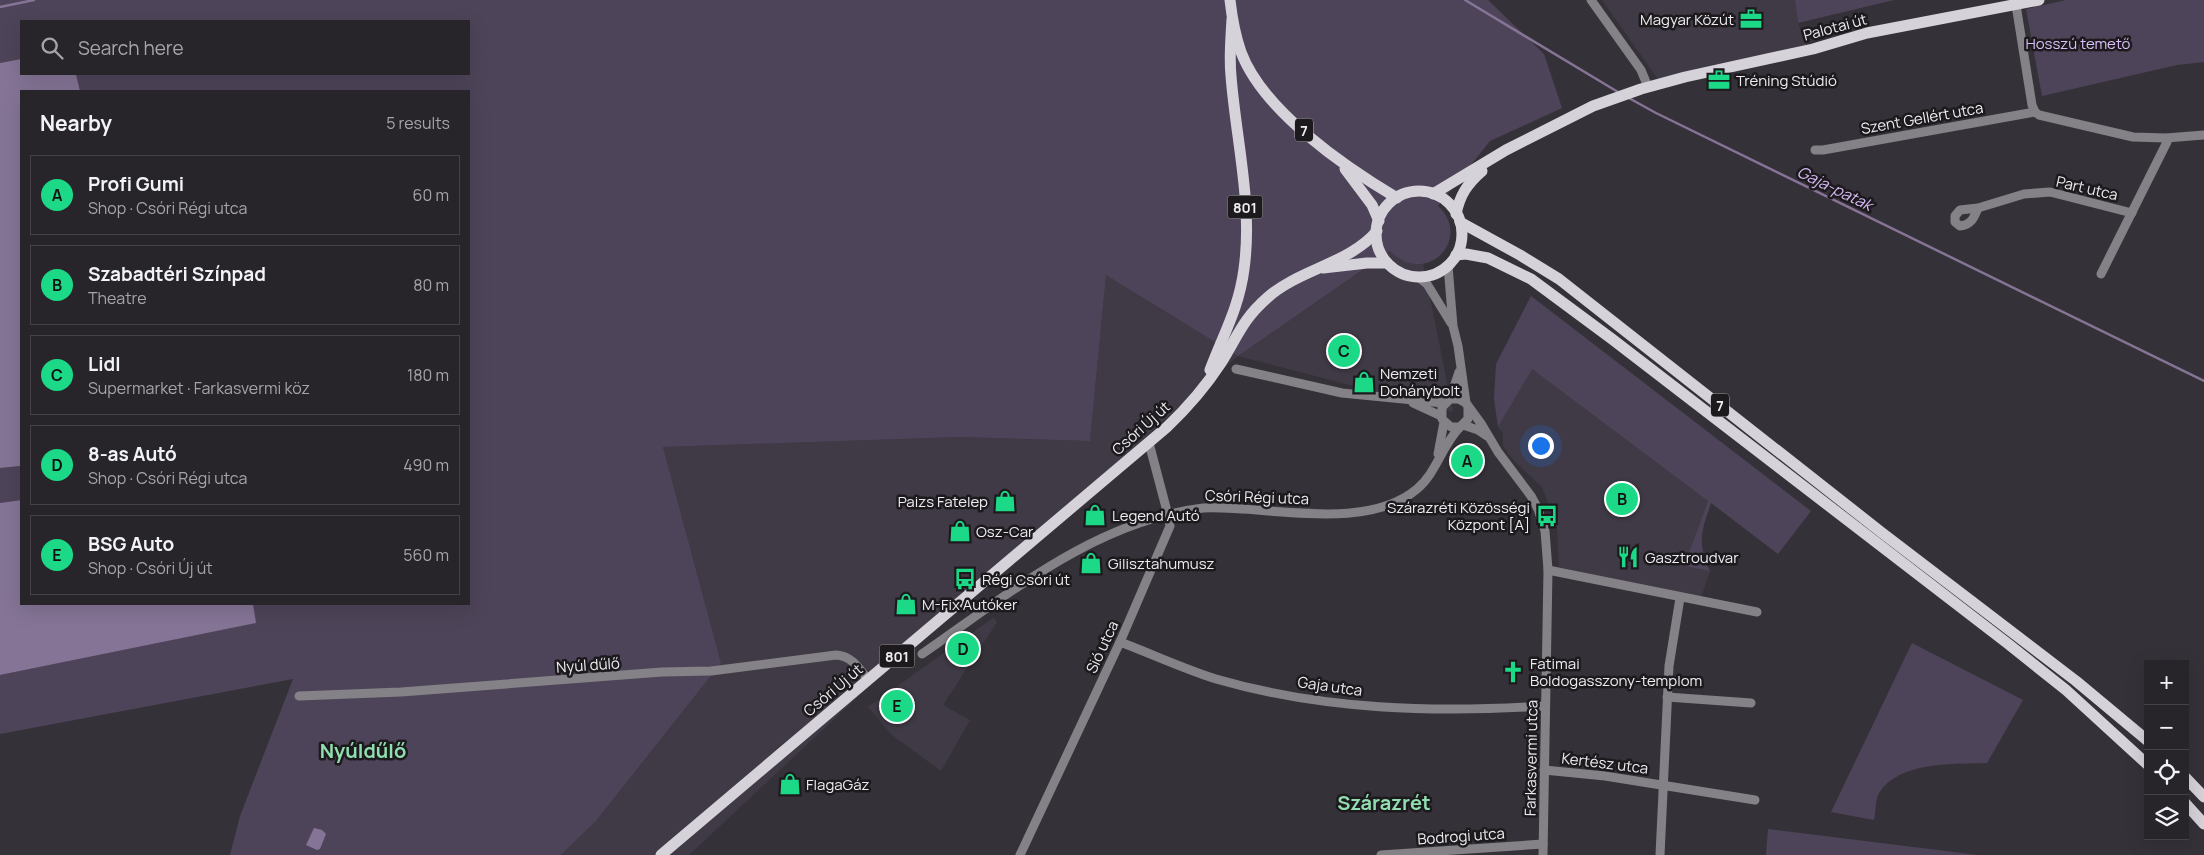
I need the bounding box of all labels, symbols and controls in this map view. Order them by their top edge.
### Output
office icon: Magyar Közút [1738,6,1764,32]
street label: Palotai út [1801,8,1869,46]
place label: Magyar Közút [1640,9,1734,30]
search box [20,20,470,75]
park label: Hosszú temető [2026,33,2131,54]
icon: search [38,34,66,62]
text: Search here [78,35,184,61]
office icon: Tréning Stúdió [1706,67,1732,93]
place label: Tréning Stúdió [1736,70,1837,91]
street label: Szent Gellért utca [1859,97,1985,139]
text: Nearby [40,109,112,137]
text: 5 results [386,112,450,134]
road number: 7 [1295,118,1313,142]
water label: Gaja-patak [1794,160,1878,217]
text: Profi Gumi [88,171,184,197]
street label: Part utca [2054,171,2120,205]
text: A [52,184,62,206]
text: 60 m [413,184,449,206]
road number: 801 [1228,196,1262,218]
text: Shop · Csóri Régi utca [88,197,247,219]
text: Szabadtéri Színpad [88,261,266,287]
text: B [52,274,62,296]
text: 80 m [413,274,449,296]
text: Theatre [88,287,147,309]
pin: C [1328,332,1360,370]
text: Lidl [88,351,121,377]
place label: Nemzeti Dohánybolt [1380,363,1460,401]
text: C [51,364,63,386]
text: 180 m [407,364,449,386]
shop icon: Nemzeti Dohánybolt [1351,369,1377,395]
text: Supermarket · Farkasvermi köz [88,377,310,399]
road number: 7 [1711,394,1729,416]
street label: Csóri Új út [1107,396,1175,460]
your location [1528,433,1554,459]
text: 8-as Autó [88,441,177,467]
pin: A [1451,442,1483,480]
text: D [51,454,63,476]
text: 490 m [403,454,449,476]
text: Shop · Csóri Régi utca [88,467,247,489]
pin: B [1606,480,1638,518]
street label: Csóri Régi utca [1205,485,1309,509]
shop icon: Paizs Fatelep [992,488,1018,514]
place label: Paizs Fatelep [898,491,988,512]
place label: Szárazréti Közösségi Központ [A] [1387,497,1530,535]
shop icon: Legend Autó [1082,502,1108,528]
bus stop icon: Szárazréti Közösségi Központ [A] [1534,503,1560,529]
place label: Legend Autó [1112,505,1200,526]
shop icon: Osz-Car [947,518,973,544]
place label: Osz-Car [976,521,1034,542]
text: BSG Auto [88,531,174,557]
text: E [52,544,62,566]
text: 560 m [403,544,449,566]
restaurant icon: Gasztroudvar [1615,544,1641,570]
place label: Gasztroudvar [1645,547,1739,568]
shop icon: Gilisztahumusz [1078,550,1104,576]
place label: Gilisztahumusz [1108,553,1215,574]
text: Shop · Csóri Új út [88,557,213,579]
bus stop icon: Régi Csóri út [952,566,978,592]
place label: Régi Csóri út [982,569,1070,590]
shop icon: M-Fix Autóker [893,591,919,617]
place label: M-Fix Autóker [922,594,1018,615]
street label: Sió utca [1081,617,1123,677]
pin: D [947,630,979,668]
road number: 801 [880,644,914,668]
street label: Nyúl dűlő [555,652,621,678]
place label: Fatimai Boldogasszony-templom [1530,653,1702,691]
street label: Csóri Új út [799,659,867,721]
church icon: Fatimai Boldogasszony-templom [1500,659,1526,685]
map controls [2144,660,2189,840]
button: + [2144,660,2189,705]
street label: Gaja utca [1296,671,1364,701]
pin: E [881,687,913,725]
street label: Farkasvermi utca [1519,700,1543,816]
button: − [2144,705,2189,750]
district label: Nyúldűlő [320,737,406,764]
street label: Kertész utca [1560,747,1650,779]
button: locate [2144,750,2189,795]
shop icon: FlagaGáz [777,771,803,797]
place label: FlagaGáz [806,774,870,795]
district label: Szárazrét [1337,789,1431,816]
button: layers [2144,795,2189,840]
street label: Bodrogi utca [1417,822,1505,850]

